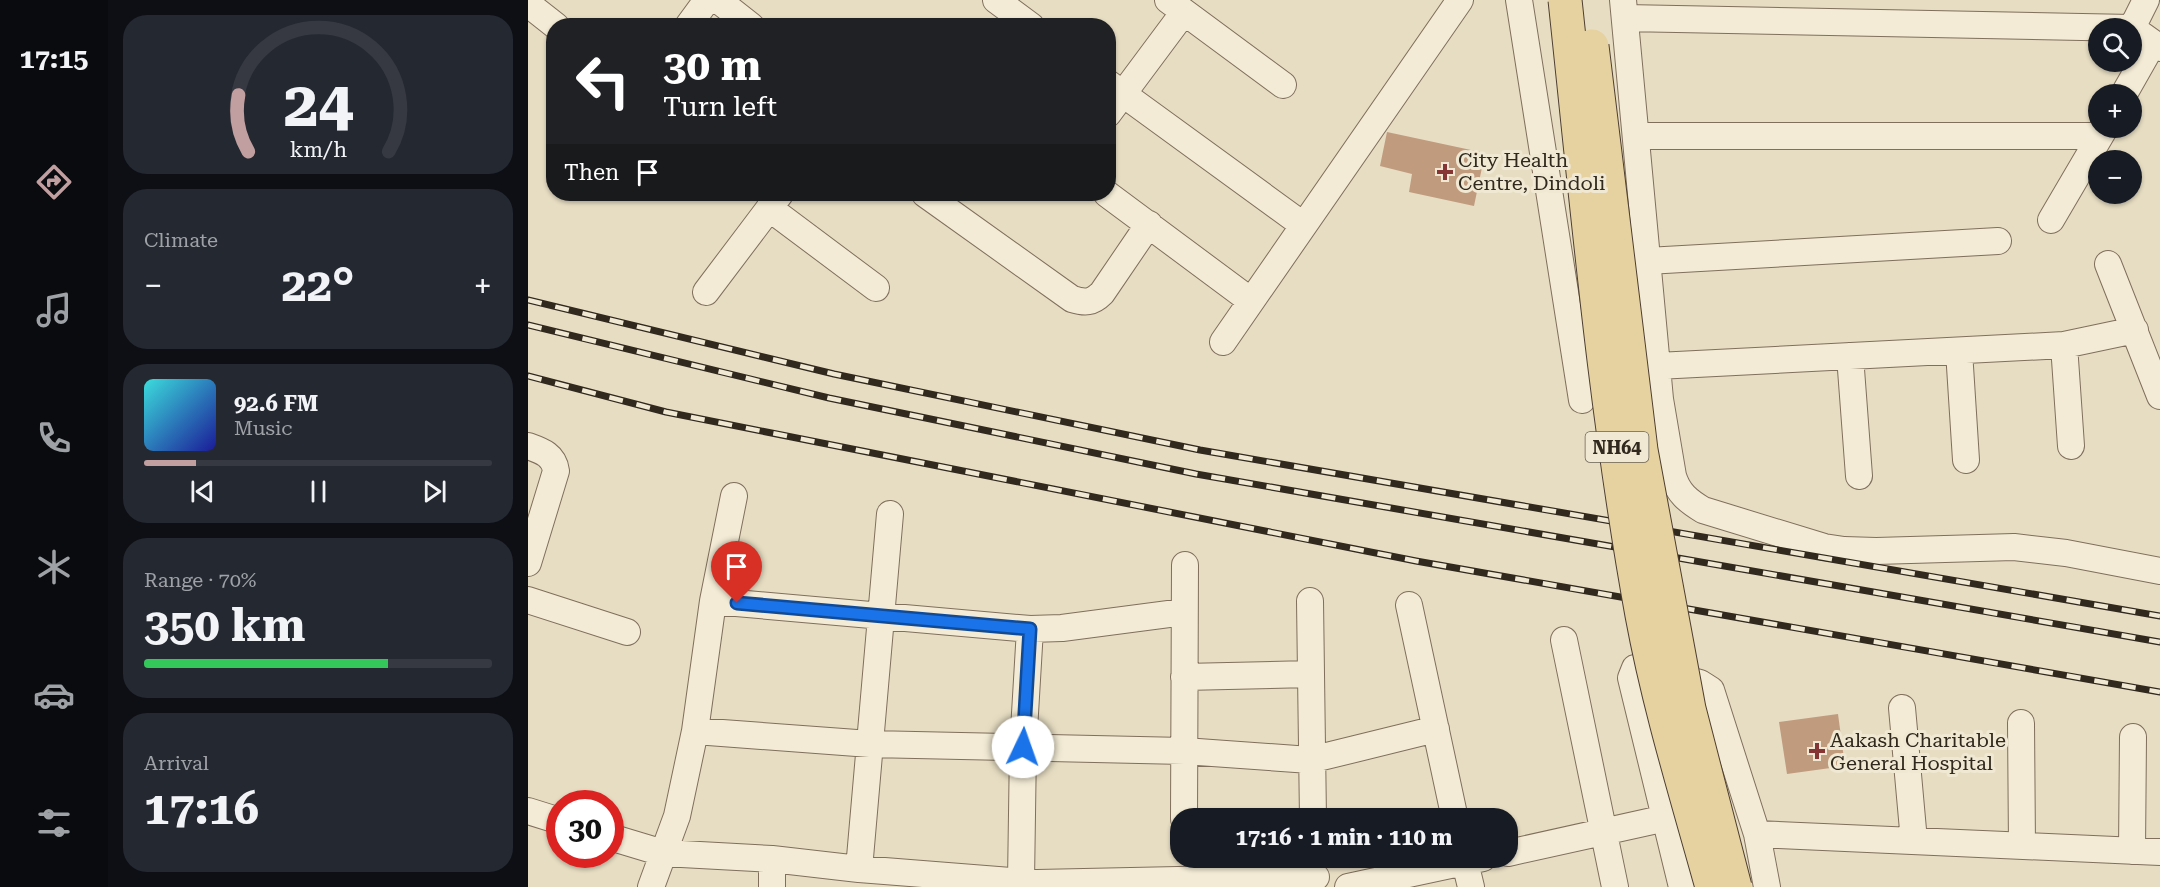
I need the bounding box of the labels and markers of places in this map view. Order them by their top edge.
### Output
place label: City Health Centre, Dindoli [1458,148,1605,195]
marker: City Health Centre, Dindoli [1436,163,1454,181]
pin [711,541,762,603]
place label: Aakash Charitable General Hospital [1830,728,2006,775]
marker: Aakash Charitable General Hospital [1808,742,1826,760]

